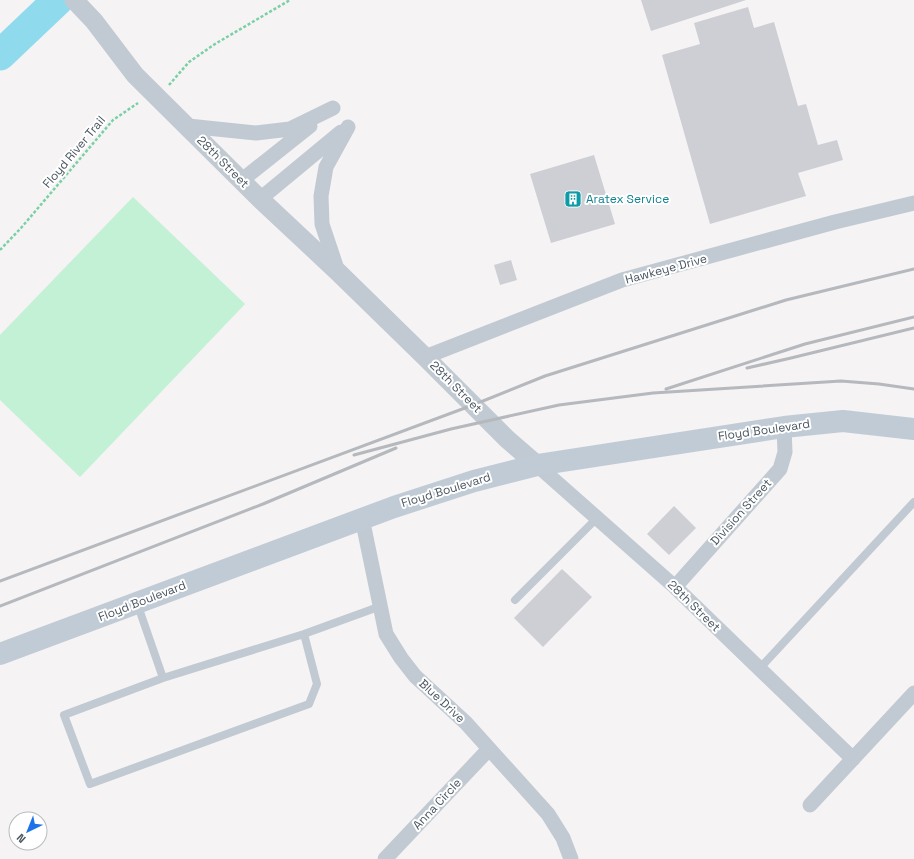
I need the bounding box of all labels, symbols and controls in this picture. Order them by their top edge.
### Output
street label: Floyd River Trail [39,113,109,191]
street label: 28th Street [194,133,252,191]
building icon: Aratex Service [563,189,583,209]
place label: Aratex Service [586,191,669,207]
street label: Hawkeye Drive [623,250,709,288]
street label: 28th Street [427,358,485,416]
street label: Floyd Boulevard [717,416,811,444]
street label: Floyd Boulevard [399,469,493,511]
street label: Division Street [707,475,775,549]
street label: Floyd Boulevard [96,577,188,625]
street label: 28th Street [664,577,724,635]
street label: Blue Drive [416,676,468,726]
street label: Anna Circle [409,775,465,833]
north arrow [8,811,48,851]
text: N [14,831,29,846]

